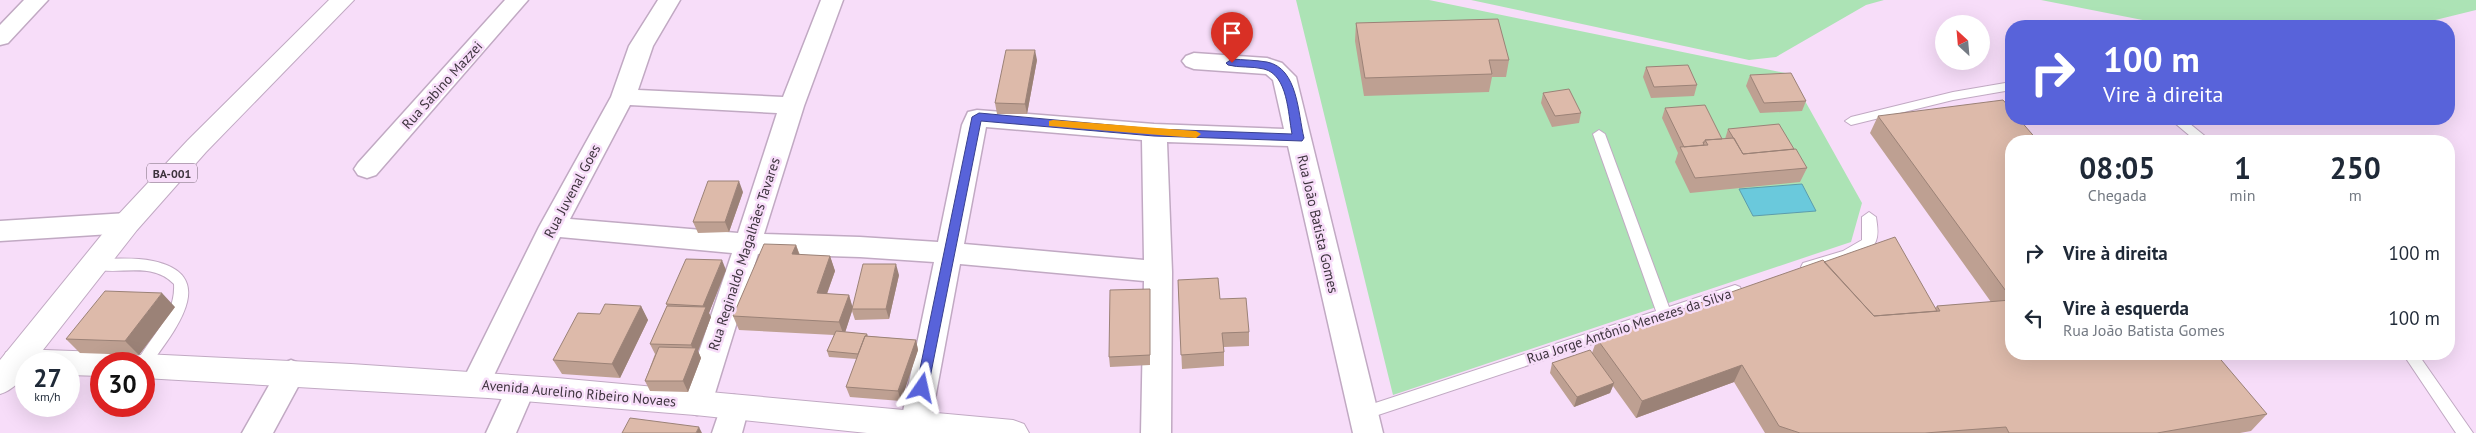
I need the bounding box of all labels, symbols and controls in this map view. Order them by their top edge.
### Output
pin [1211,12,1253,63]
north arrow [1935,15,1990,70]
map controls [1935,15,1990,70]
icon: arrive [1218,19,1246,47]
text: 100 m [2103,36,2200,82]
street label: Rua Sabino Mazzei [398,37,486,133]
icon: right [2020,40,2085,105]
text: Vire à direita [2103,80,2223,108]
street label: Rua Juvenal Goes [540,141,604,241]
text: 08:05 [2079,148,2155,187]
text: 1 [2234,148,2251,187]
text: 250 [2330,148,2381,187]
street label: Rua João Batista Gomes [1293,153,1343,295]
street label: Rua Reginaldo Magalhães Tavares [704,155,784,353]
road number: BA-001 [147,164,197,182]
text: Chegada [2088,185,2147,205]
text: min [2230,185,2256,205]
text: m [2349,185,2362,205]
icon: right [2020,239,2048,267]
text: Vire à direita [2063,241,2168,265]
text: 100 m [2388,241,2440,265]
street label: Rua Jorge Antônio Menezes da Silva [1524,284,1734,368]
text: Vire à esquerda [2063,296,2189,320]
icon: left [2020,304,2048,332]
text: 100 m [2388,306,2440,330]
text: Rua João Batista Gomes [2063,320,2225,340]
speed limit sign: 30 [90,352,155,417]
position arrow [895,361,947,413]
text: 27 [33,362,62,394]
street label: Avenida Aurelino Ribeiro Novaes [481,376,677,410]
text: km/h [34,389,61,404]

